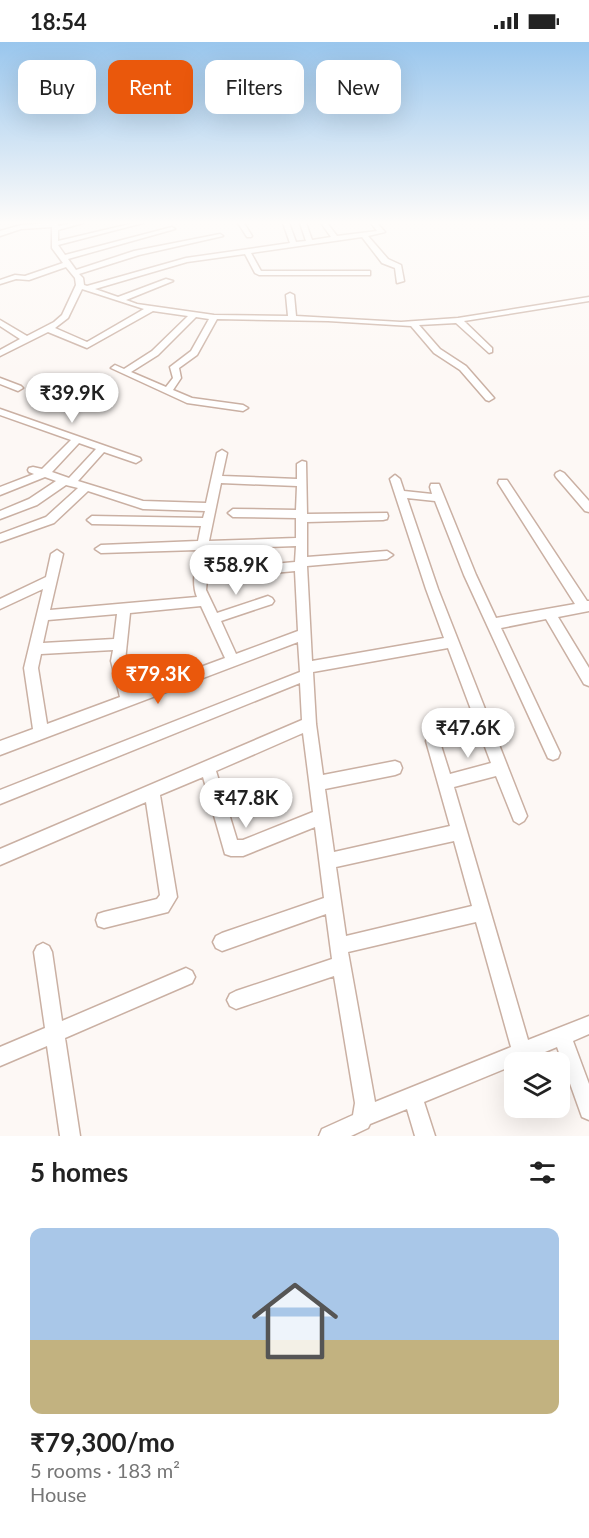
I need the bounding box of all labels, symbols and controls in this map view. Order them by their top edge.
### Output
text: 18:54 [30,8,87,35]
chip: Buy [18,60,96,114]
chip: Rent [108,60,193,114]
chip: Filters [205,60,304,114]
chip: New [316,60,401,114]
pin: ₹39.9K [23,373,121,424]
text: ₹39.9K [40,380,104,404]
pin: ₹58.9K [187,545,285,596]
text: ₹58.9K [204,552,268,576]
pin: ₹79.3K [109,654,207,705]
text: ₹79.3K [126,661,190,685]
pin: ₹47.6K [419,708,517,759]
text: ₹47.6K [436,715,500,739]
pin: ₹47.8K [197,778,295,829]
text: ₹47.8K [214,785,278,809]
map controls [504,1052,570,1118]
button: layers [504,1052,570,1118]
text: 5 homes [30,1156,128,1188]
icon: filters [526,1156,559,1189]
icon: home [241,1267,349,1375]
text: ₹79,300/mo [30,1426,175,1458]
text: 5 rooms · 183 m² [30,1458,180,1482]
text: House [30,1482,87,1506]

